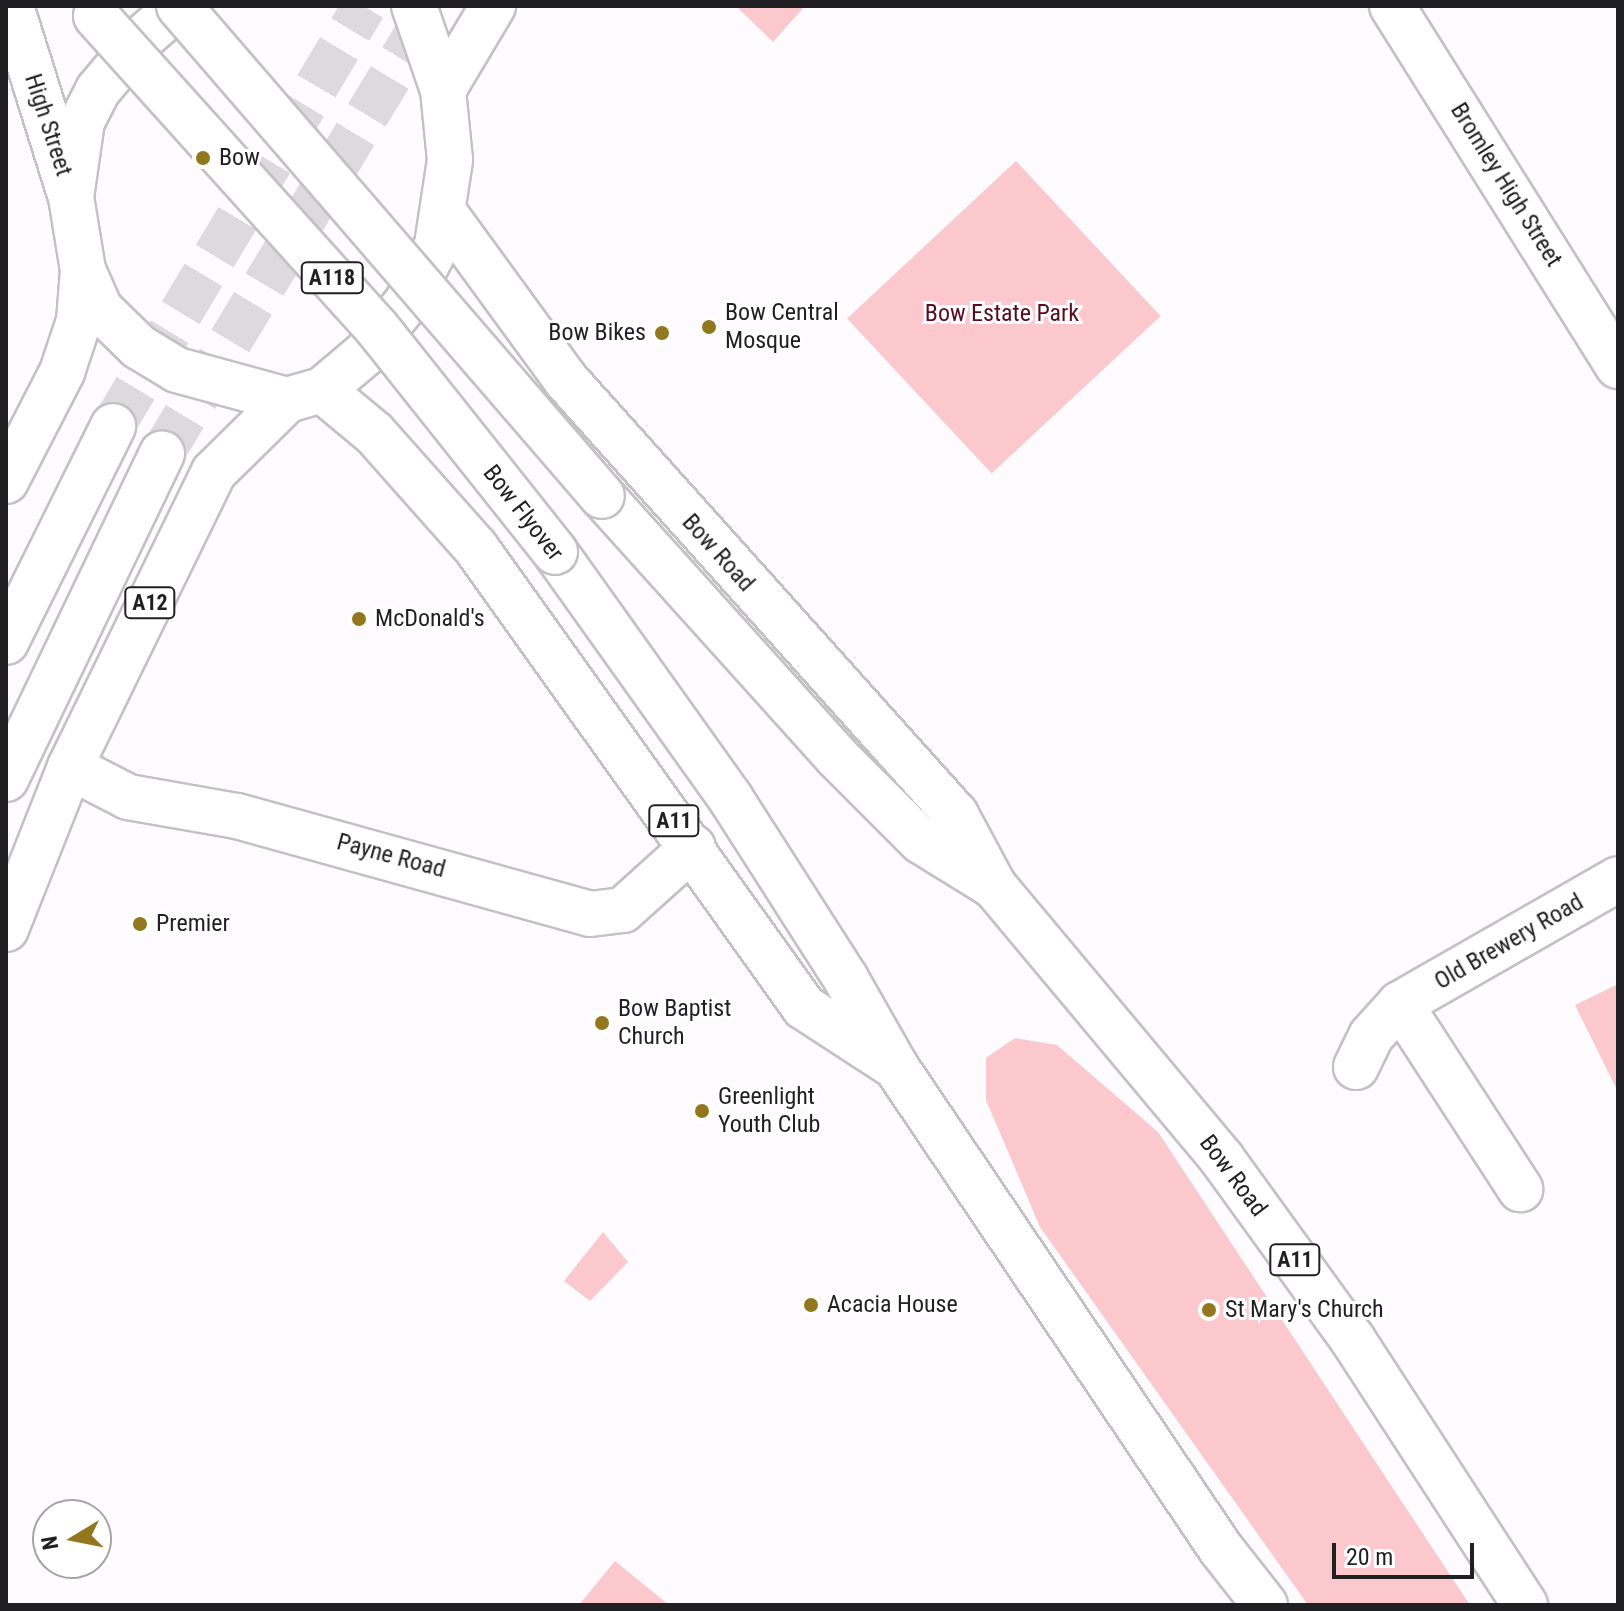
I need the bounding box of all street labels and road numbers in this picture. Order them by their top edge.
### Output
street label: High Street [18,70,78,180]
street label: Bromley High Street [1444,98,1568,272]
road number: A118 [300,260,364,296]
street label: Bow Flyover [477,459,569,567]
street label: Bow Road [676,508,760,598]
road number: A12 [124,585,176,621]
road number: A11 [648,803,700,839]
street label: Payne Road [334,828,448,884]
street label: Old Brewery Road [1430,888,1588,996]
street label: Bow Road [1193,1130,1273,1222]
road number: A11 [1269,1242,1321,1278]

